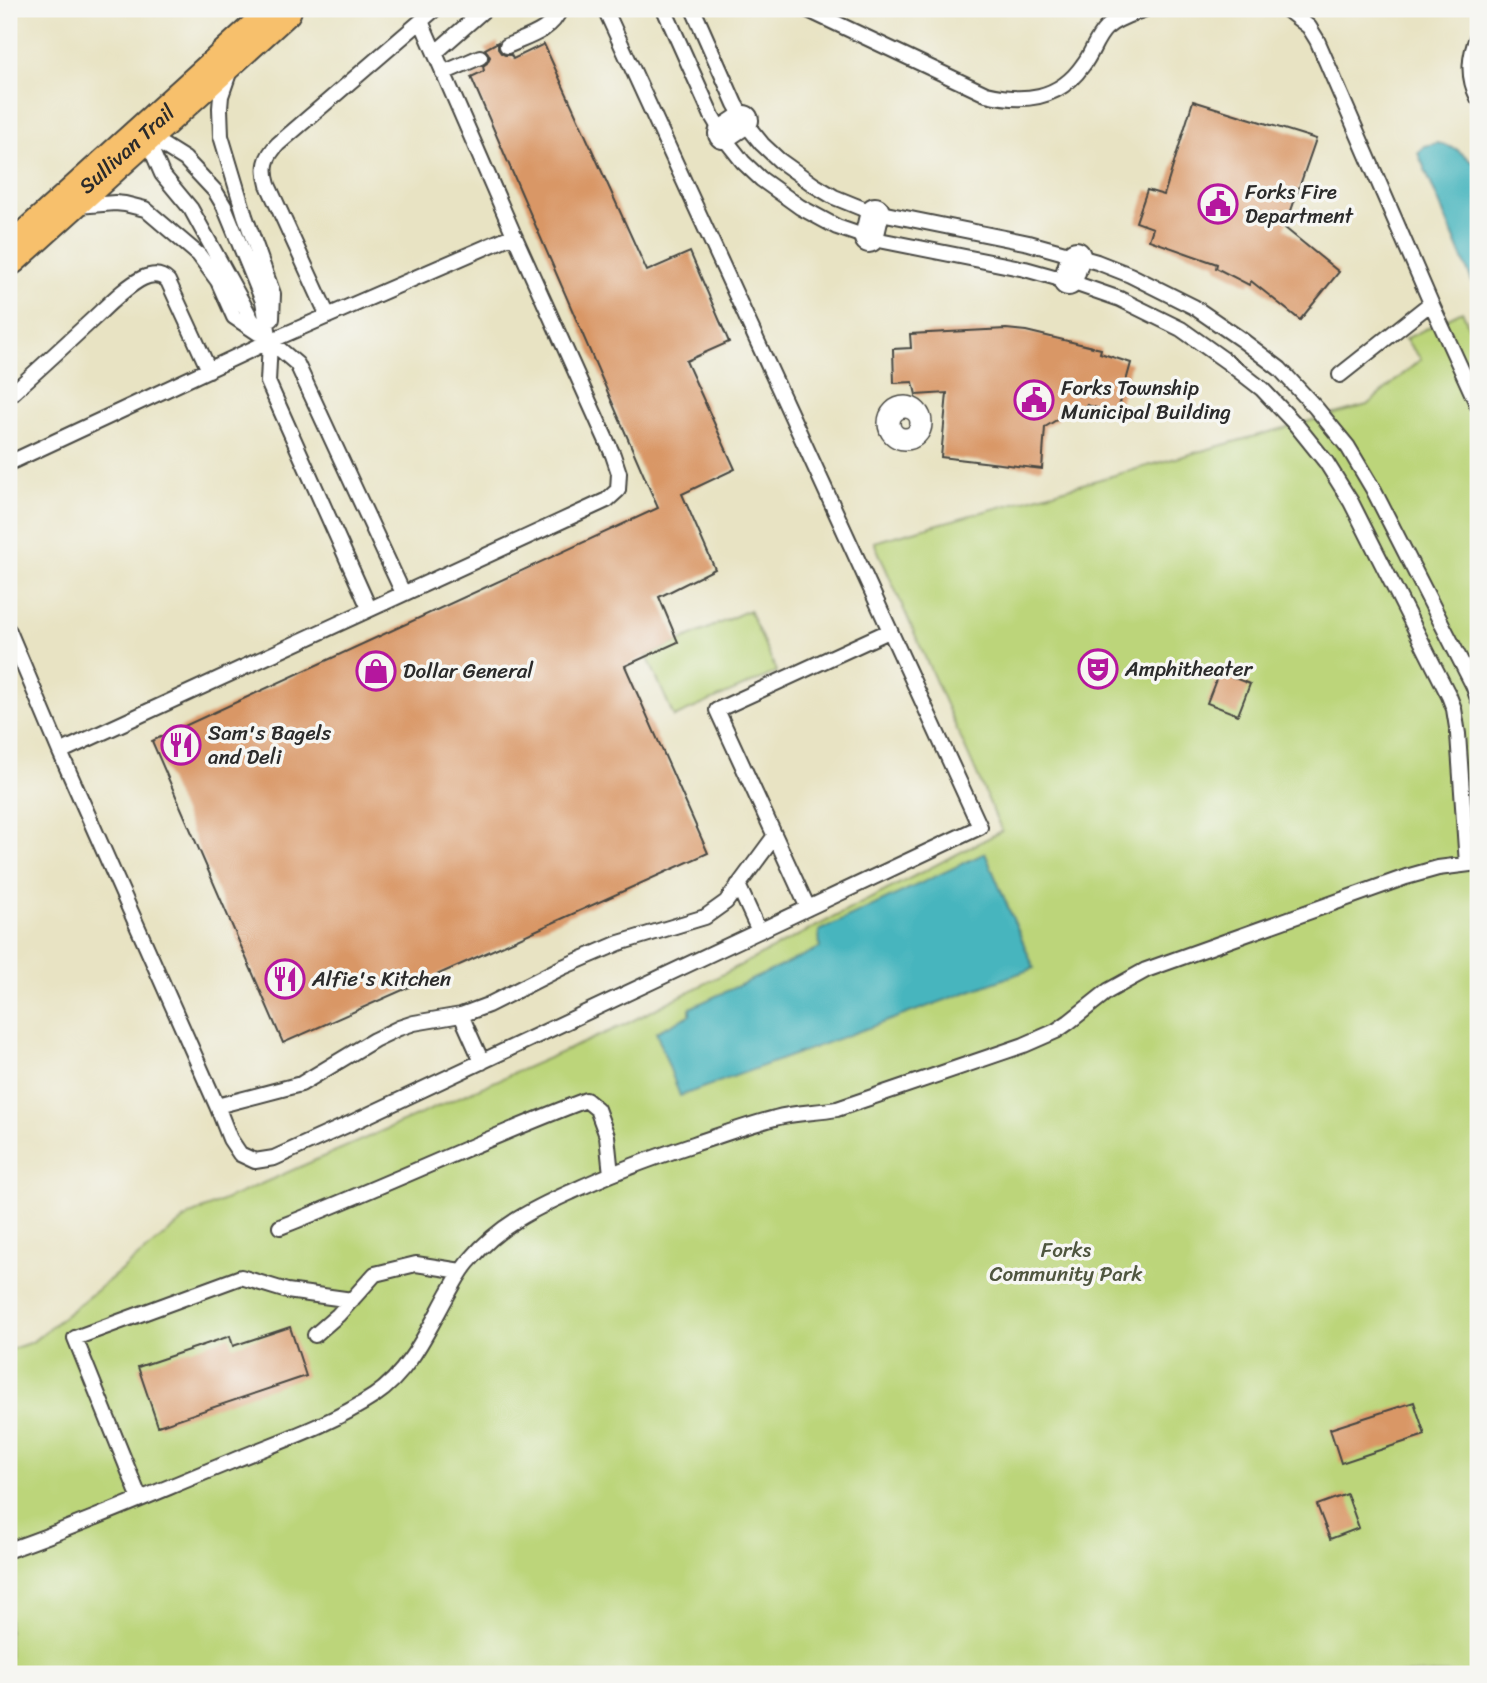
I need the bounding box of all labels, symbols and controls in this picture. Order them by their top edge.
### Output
street label: Sullivan Trail [70,94,185,204]
place label: Forks Fire Department [1245,173,1355,235]
public building icon: Forks Fire Department [1197,183,1239,225]
place label: Forks Township Municipal Building [1061,369,1231,431]
public building icon: Forks Township Municipal Building [1013,379,1055,421]
theatre icon: Amphitheater [1077,648,1119,690]
shop icon: Dollar General [355,650,397,692]
place label: Amphitheater [1124,650,1254,688]
place label: Dollar General [403,652,534,690]
place label: Sam's Bagels and Deli [208,714,332,776]
restaurant icon: Sam's Bagels and Deli [160,724,202,766]
restaurant icon: Alfie's Kitchen [264,958,306,1000]
place label: Alfie's Kitchen [311,960,451,998]
park label: Forks Community Park [989,1231,1143,1293]

